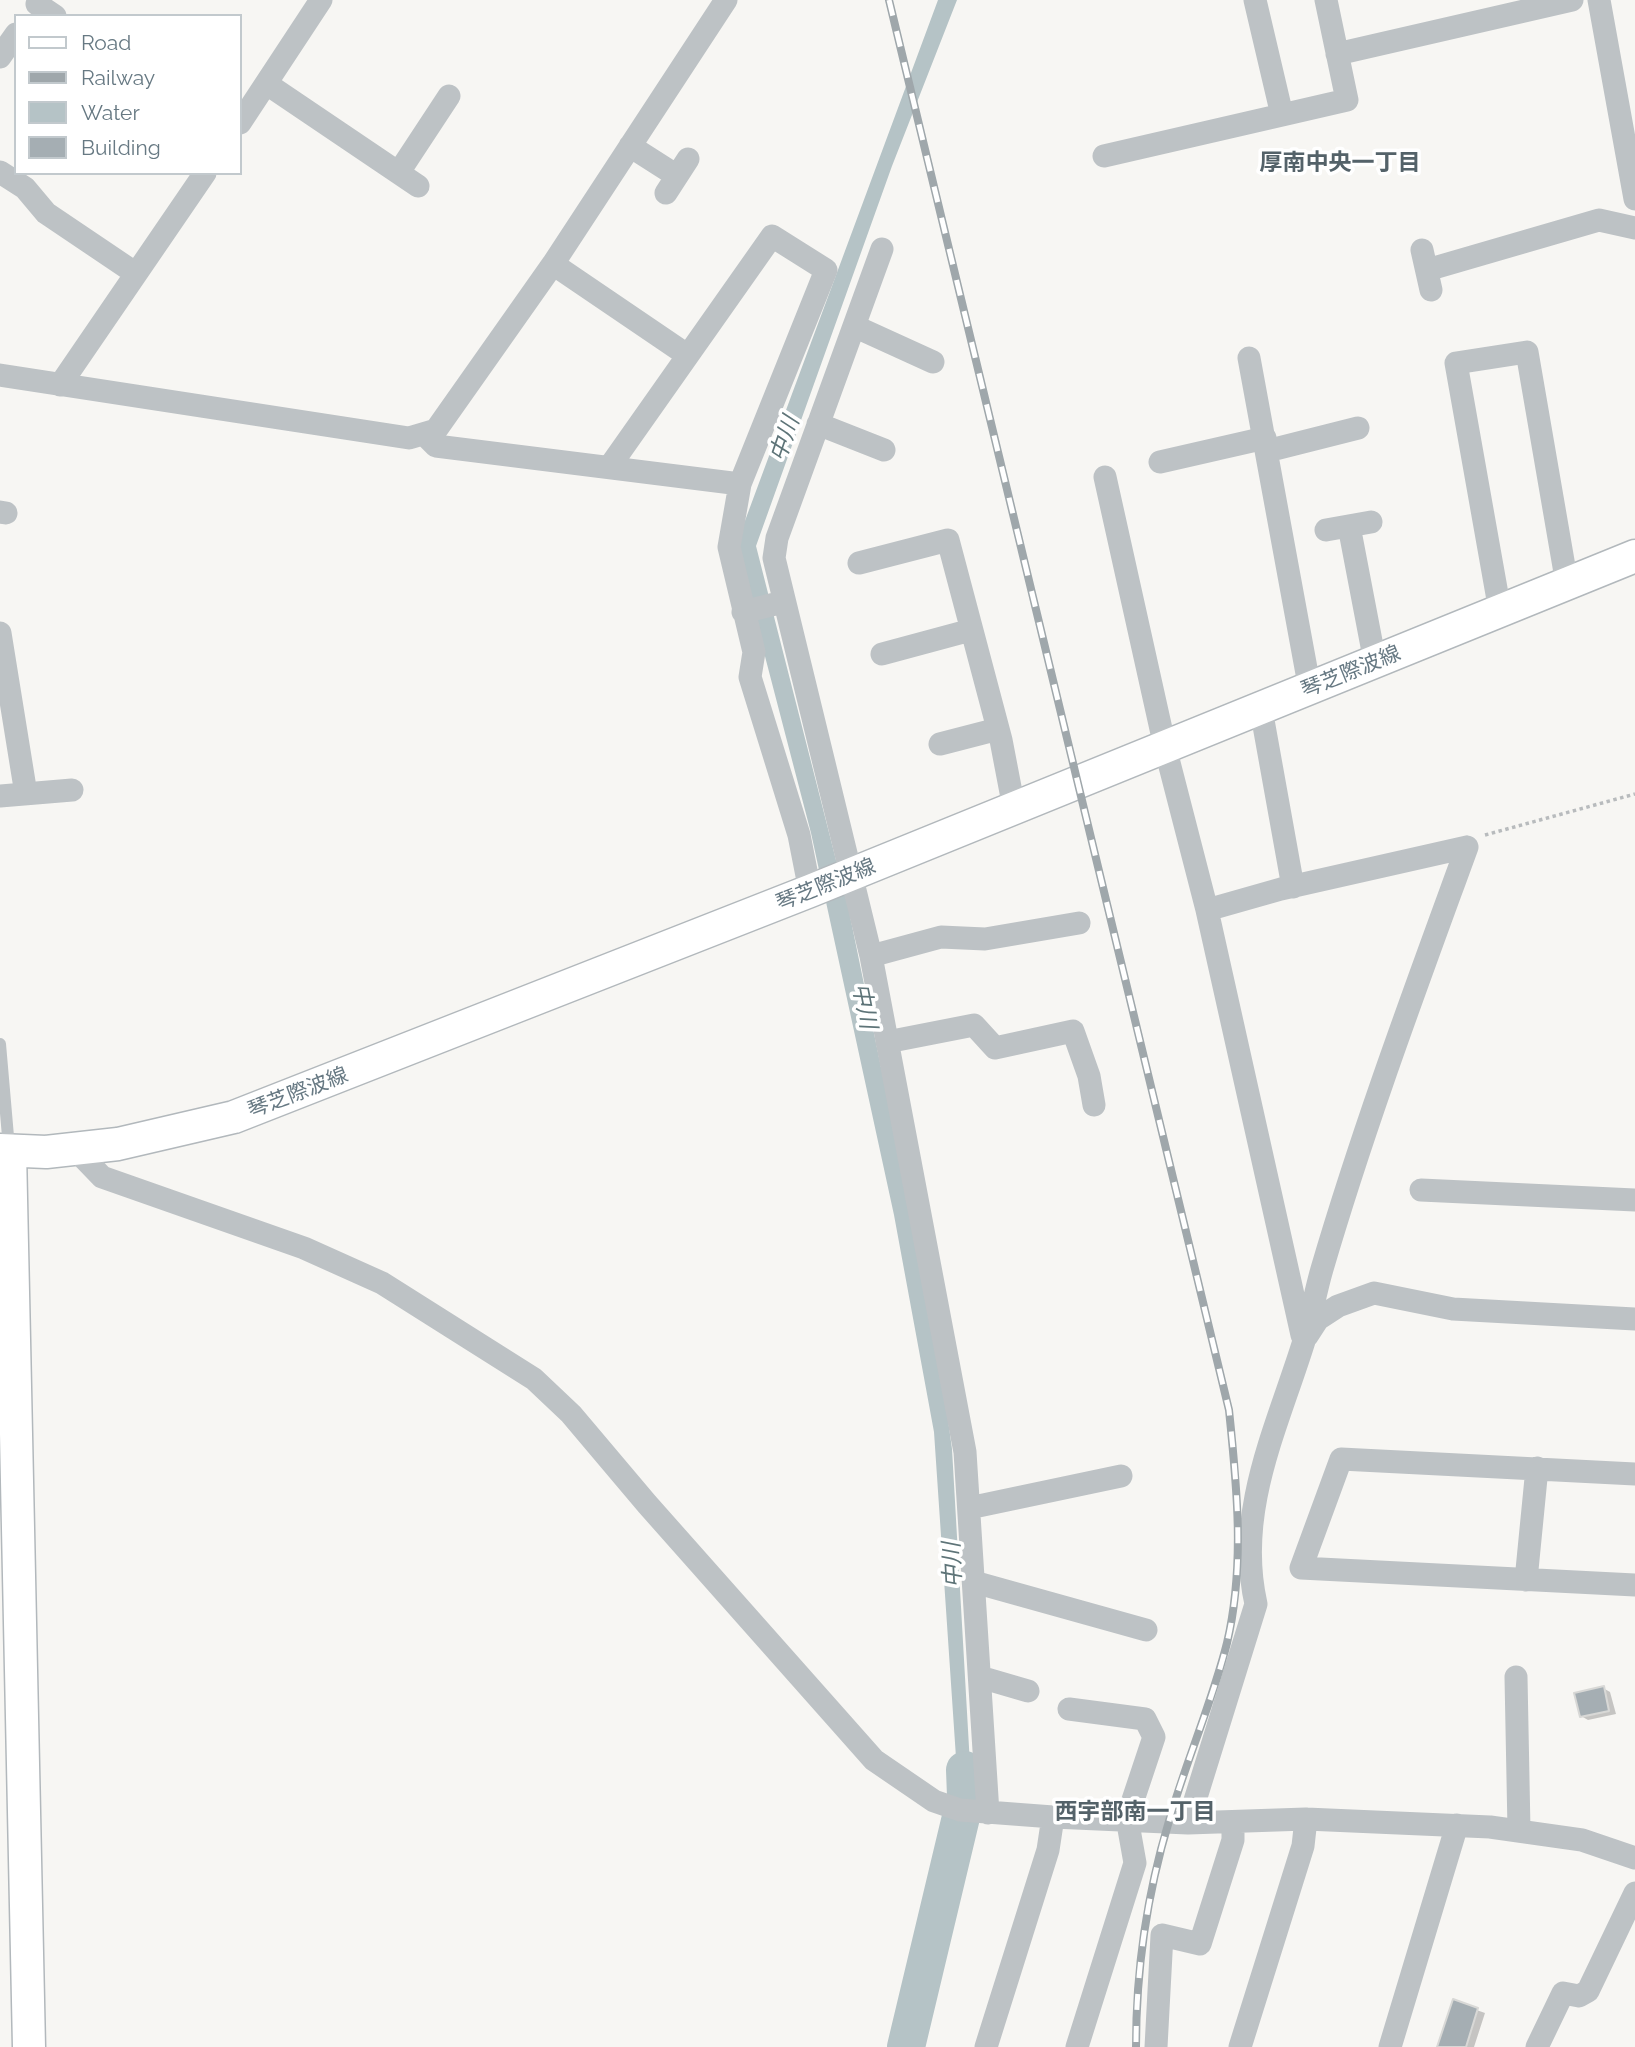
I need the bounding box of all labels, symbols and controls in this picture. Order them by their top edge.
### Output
legend [14,14,242,175]
text: Road [81,30,131,55]
text: Railway [81,65,155,90]
text: Water [81,100,140,125]
text: Building [81,135,161,160]
district label: 厚南中央一丁目 [1260,149,1420,177]
water label: 中川 [764,413,806,465]
street label: 琴芝際波線 [1298,641,1404,703]
street label: 琴芝際波線 [773,854,879,916]
water label: 中川 [846,981,882,1031]
street label: 琴芝際波線 [244,1062,352,1124]
water label: 中川 [938,1541,968,1589]
district label: 西宇部南一丁目 [1055,1798,1215,1826]

